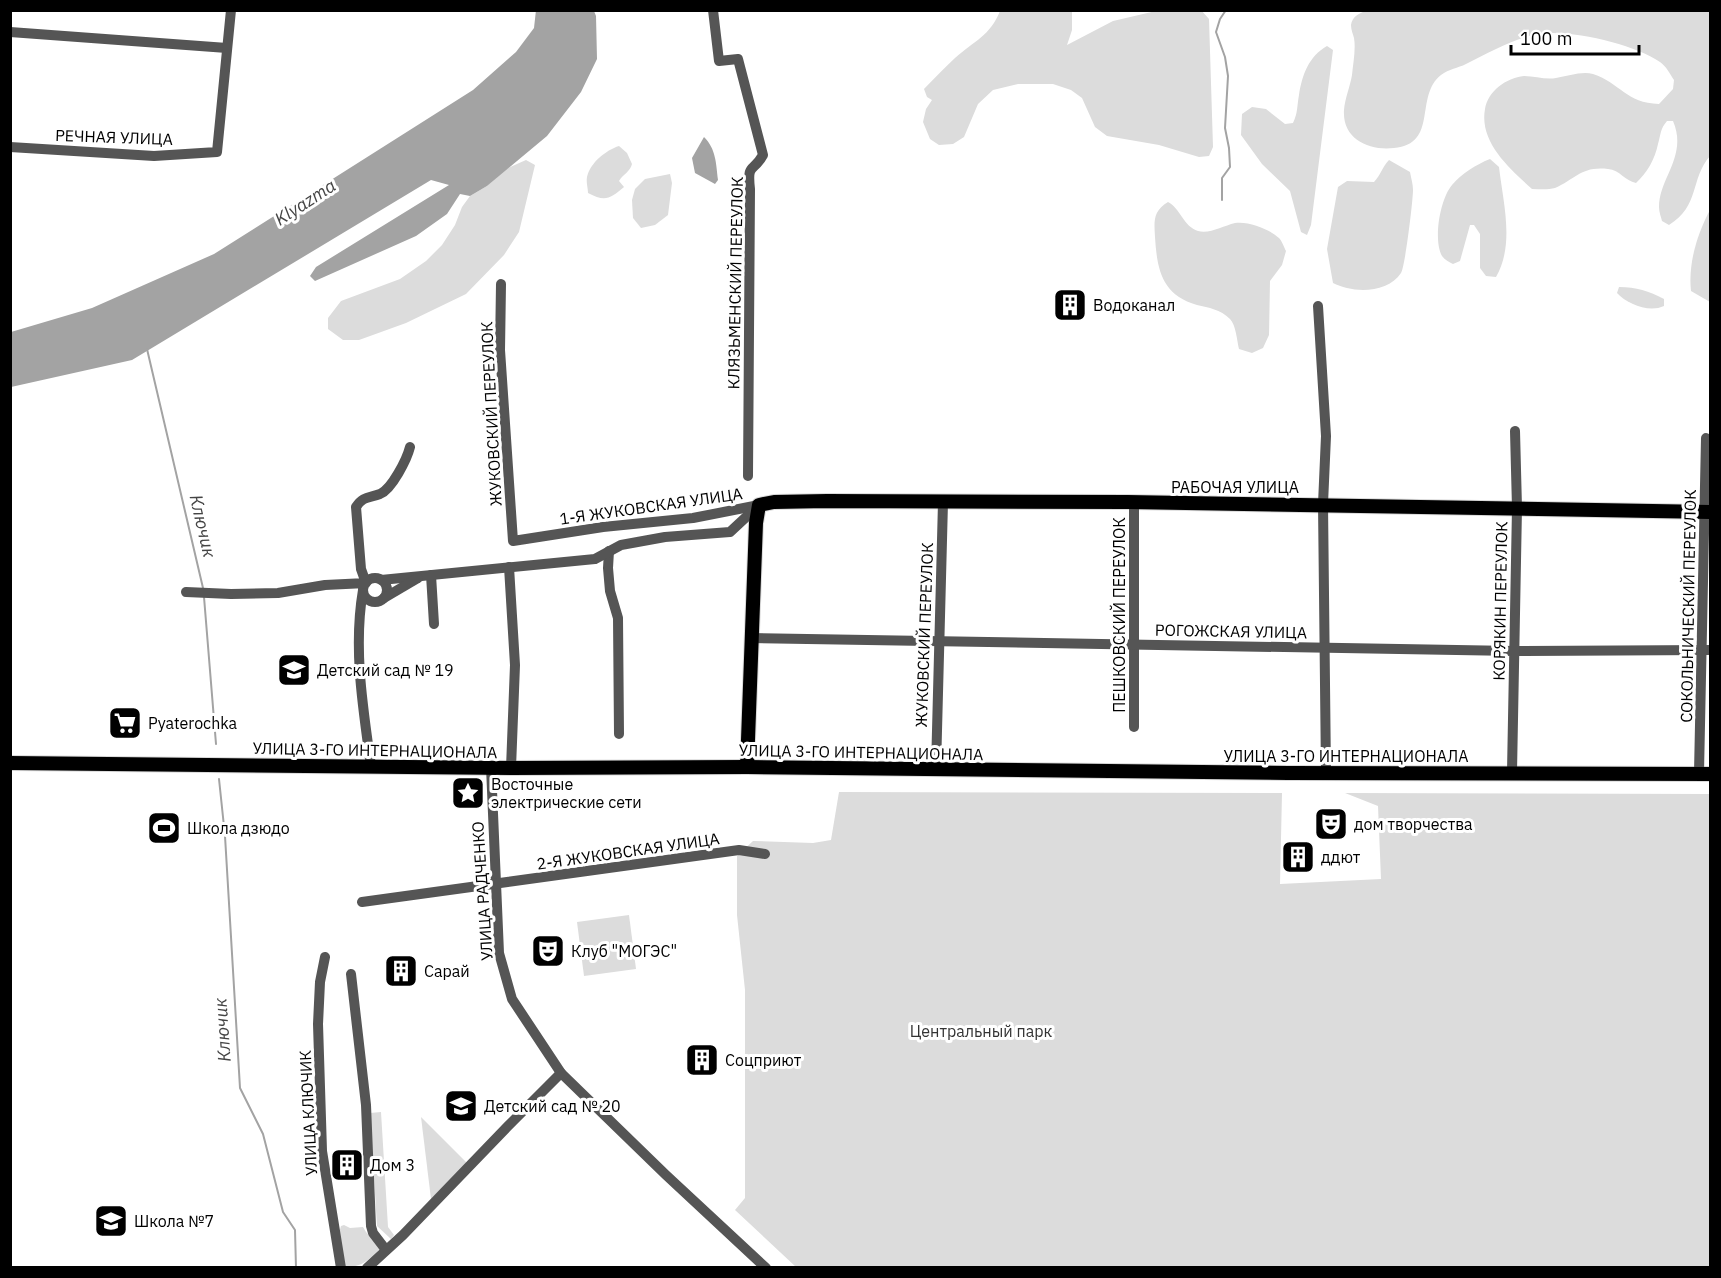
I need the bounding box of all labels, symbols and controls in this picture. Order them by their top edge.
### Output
scale bar [1511,18,1638,56]
text: 100 m [1520,27,1572,50]
street label: РЕЧНАЯ УЛИЦА [55,125,173,149]
water label: Klyazma [270,174,340,230]
street label: КЛЯЗЬМЕНСКИЙ ПЕРЕУЛОК [723,176,747,390]
building icon: Водоканал [1052,287,1088,323]
place label: Водоканал [1093,295,1175,315]
street label: ЖУКОВСКИЙ ПЕРЕУЛОК [476,321,506,507]
street label: РАБОЧАЯ УЛИЦА [1171,477,1299,497]
street label: 1-Я ЖУКОВСКАЯ УЛИЦА [558,483,744,529]
street label: СОКОЛЬНИЧЕСКИЙ ПЕРЕУЛОК [1676,489,1700,723]
water label: Ключик [185,492,221,560]
street label: ПЕШКОВСКИЙ ПЕРЕУЛОК [1109,517,1129,713]
street label: КОРЯКИН ПЕРЕУЛОК [1489,521,1511,681]
street label: ЖУКОВСКИЙ ПЕРЕУЛОК [911,542,937,728]
street label: РОГОЖСКАЯ УЛИЦА [1155,620,1307,642]
school or university icon: Детский сад № 19 [276,652,312,688]
place label: Детский сад № 19 [317,660,454,680]
supermarket icon: Pyaterochka [107,705,143,741]
place label: Pyaterochka [148,713,238,733]
street label: УЛИЦА 3-ГО ИНТЕРНАЦИОНАЛА [252,738,498,762]
street label: УЛИЦА 3-ГО ИНТЕРНАЦИОНАЛА [738,740,984,764]
street label: УЛИЦА 3-ГО ИНТЕРНАЦИОНАЛА [1224,746,1468,766]
place label: Восточные электрические сети [491,774,642,812]
place icon: Восточные электрические сети [450,775,486,811]
theatre icon: дом творчества [1313,806,1349,842]
sports icon: Школа дзюдо [146,810,182,846]
place label: дом творчества [1354,814,1473,834]
place label: Школа дзюдо [187,818,290,838]
street label: УЛИЦА РАДЧЕНКО [467,821,497,961]
street label: 2-Я ЖУКОВСКАЯ УЛИЦА [535,828,721,874]
building icon: ддют [1280,839,1316,875]
place label: ддют [1321,847,1361,867]
theatre icon: Клуб "МОГЭС" [530,933,566,969]
place label: Клуб "МОГЭС" [571,941,677,961]
building icon: Сарай [383,953,419,989]
place label: Сарай [424,961,470,981]
water label: Ключик [208,997,236,1063]
park label: Центральный парк [910,1021,1053,1041]
building icon: Соцприют [684,1042,720,1078]
street label: УЛИЦА КЛЮЧИК [295,1050,321,1176]
place label: Соцприют [725,1050,802,1070]
school or university icon: Детский сад № 20 [443,1088,479,1124]
place label: Детский сад № 20 [484,1096,621,1116]
building icon: Дом 3 [329,1147,365,1183]
place label: Дом 3 [370,1155,415,1175]
school or university icon: Школа №7 [93,1203,129,1239]
place label: Школа №7 [134,1211,214,1231]

